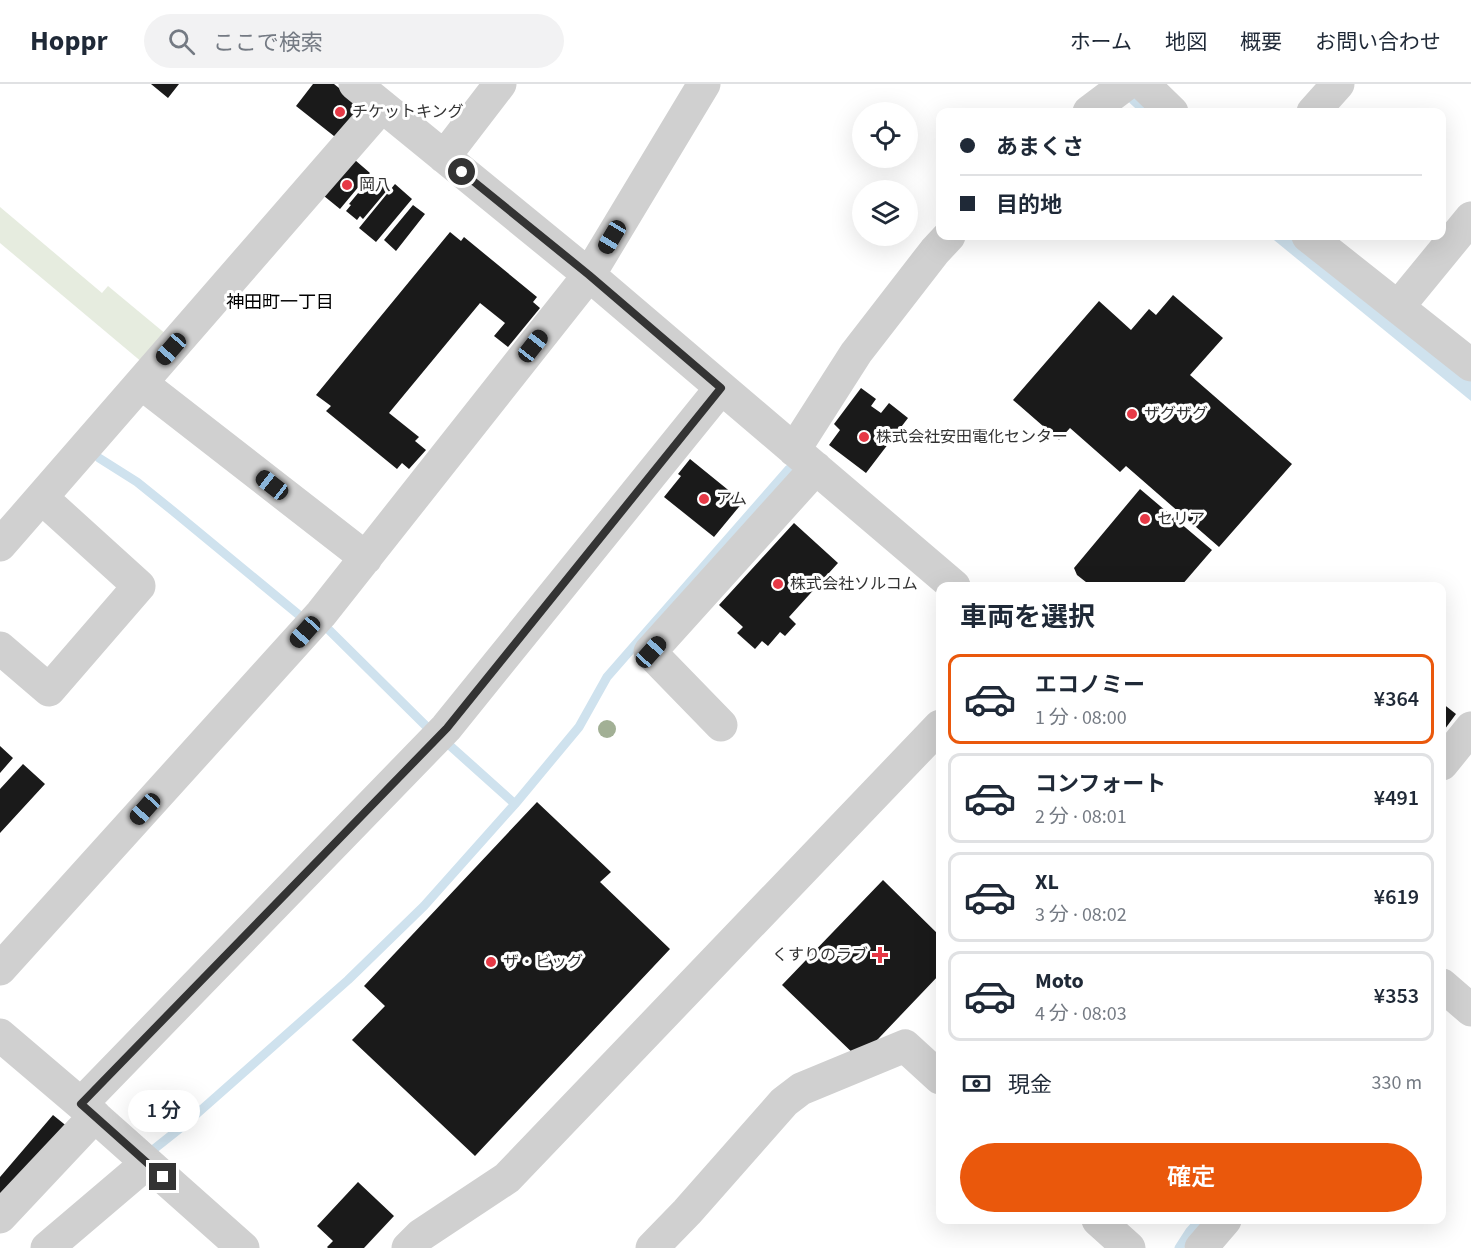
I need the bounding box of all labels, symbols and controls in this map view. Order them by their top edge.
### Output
search box [144,14,564,68]
text: Hoppr [30,21,108,61]
icon: search [165,25,198,58]
text: ここで検索 [213,27,323,59]
text: ホーム [1070,27,1132,57]
text: 地図 [1165,27,1207,57]
text: 概要 [1240,27,1282,57]
text: お問い合わせ [1315,27,1441,57]
place label: チケットキング [352,101,464,123]
map controls [852,102,918,246]
button: locate [852,102,918,168]
marker: チケットキング [333,105,347,119]
text: あまくさ [996,131,1084,163]
route start [448,158,475,185]
place label: 岡八 [359,174,391,196]
marker: 岡八 [340,178,354,192]
button: layers [852,180,918,246]
text: 目的地 [996,189,1062,221]
car [595,217,629,257]
district label: 神田町一丁目 [226,290,334,315]
car [515,326,551,366]
car [152,330,190,368]
place label: ザグザグ [1144,403,1208,425]
marker: ザグザグ [1125,407,1139,421]
place label: 株式会社安田電化センター [876,426,1068,448]
marker: 株式会社安田電化センター [857,430,871,444]
car [252,467,292,503]
place label: アム [716,488,747,510]
marker: アム [697,492,711,506]
place label: セリア [1157,508,1205,530]
marker: セリア [1138,512,1152,526]
place label: 株式会社ソルコム [790,573,918,595]
marker: 株式会社ソルコム [771,577,785,591]
text: 車両を選択 [960,598,1095,637]
car [286,613,324,651]
car [632,633,670,671]
text: エコノミー [1035,669,1145,701]
icon: car [963,672,1017,726]
text: ¥364 [1374,683,1419,715]
text: 1 分 · 08:00 [1035,704,1127,732]
text: コンフォート [1035,768,1166,800]
icon: car [963,771,1017,825]
text: ¥491 [1374,782,1419,814]
car [126,790,164,828]
text: 2 分 · 08:01 [1035,803,1127,831]
text: XL [1035,866,1059,898]
icon: car [963,870,1017,924]
text: ¥619 [1374,881,1419,913]
text: 3 分 · 08:02 [1035,901,1127,929]
place label: くすりのラブ [772,944,868,966]
marker: くすりのラブ [873,948,887,962]
place label: ザ・ビッグ [503,951,583,973]
marker: ザ・ビッグ [484,955,498,969]
text: Moto [1035,965,1084,997]
icon: car [963,969,1017,1023]
text: ¥353 [1374,980,1419,1012]
text: 4 分 · 08:03 [1035,1000,1127,1028]
icon: cash [960,1067,993,1100]
text: 現金 [1008,1069,1052,1101]
text: 330 m [1372,1069,1422,1097]
callout: 1 分 [127,1090,199,1132]
text: 1 分 [147,1097,181,1125]
button: 確定 [960,1143,1422,1212]
route end [149,1163,176,1190]

